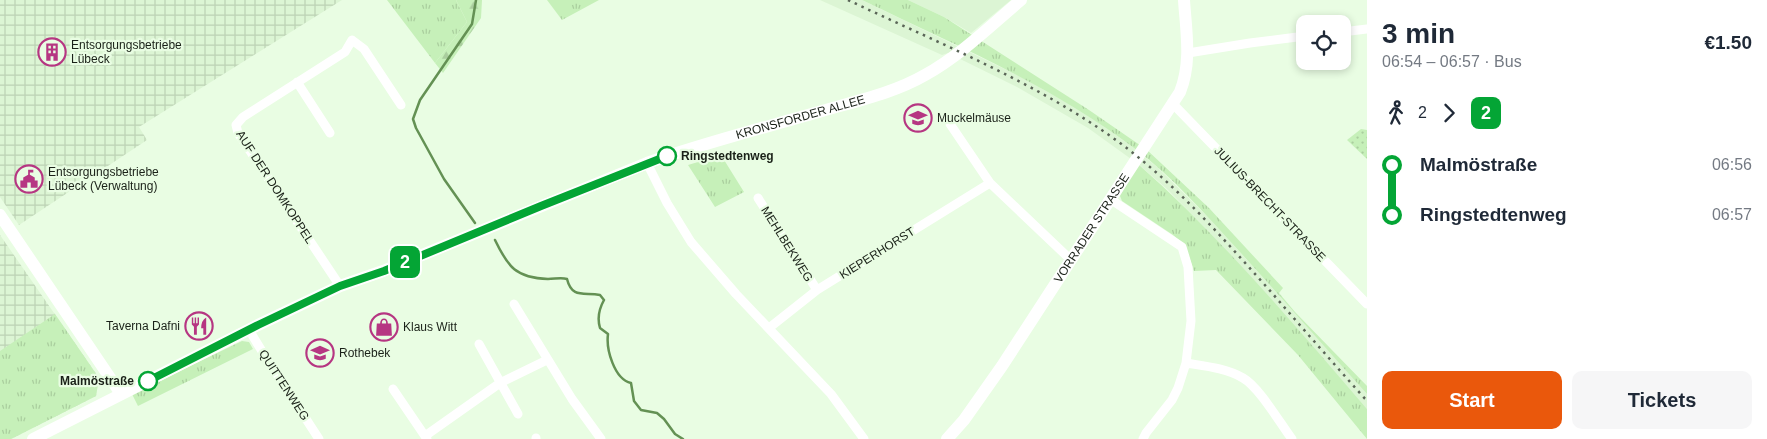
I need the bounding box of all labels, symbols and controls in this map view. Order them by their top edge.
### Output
map controls [1296,15,1351,70]
button: locate [1296,15,1351,70]
text: 3 min [1382,18,1455,49]
text: €1.50 [1704,32,1752,53]
building icon: Entsorgungsbetriebe Lübeck [37,37,67,67]
place label: Entsorgungsbetriebe Lübeck [71,38,182,66]
text: 06:54 – 06:57 · Bus [1382,53,1522,70]
street label: KRONSFORDER ALLEE [734,92,867,142]
icon: walk [1382,99,1410,127]
icon: forward [1435,99,1463,127]
school or university icon: Muckelmäuse [903,103,933,133]
text: 2 [1481,103,1491,123]
text: 2 [1418,104,1427,121]
place label: Muckelmäuse [937,111,1011,125]
street label: AUF DER DOMKOPPEL [233,128,317,246]
street label: JULIUS-BRECHT-STRASSE [1211,144,1329,264]
marker: Ringstedtenweg [657,146,677,166]
place label: Ringstedtenweg [681,149,774,163]
text: Malmöstraße [1420,154,1537,175]
text: 06:56 [1712,156,1752,173]
public building icon: Entsorgungsbetriebe Lübeck (Verwaltung) [14,164,44,194]
place label: Entsorgungsbetriebe Lübeck (Verwaltung) [48,165,159,193]
street label: VORRADER STRASSE [1051,171,1132,285]
street label: MEHLBEKWEG [758,204,816,284]
text: Ringstedtenweg [1420,204,1567,225]
text: 06:57 [1712,206,1752,223]
street label: KIEPERHORST [837,224,918,282]
line badge: 2 [389,246,421,278]
text: 2 [400,252,410,272]
restaurant icon: Taverna Dafni [184,311,214,341]
shop icon: Klaus Witt [369,312,399,342]
place label: Taverna Dafni [106,319,180,333]
place label: Klaus Witt [403,320,458,334]
school or university icon: Rothebek [305,338,335,368]
place label: Rothebek [339,346,391,360]
street label: QUITTENWEG [256,347,312,423]
marker: Malmöstraße [138,371,158,391]
button: Start [1382,371,1562,429]
button: Tickets [1572,371,1752,429]
place label: Malmöstraße [60,374,134,388]

